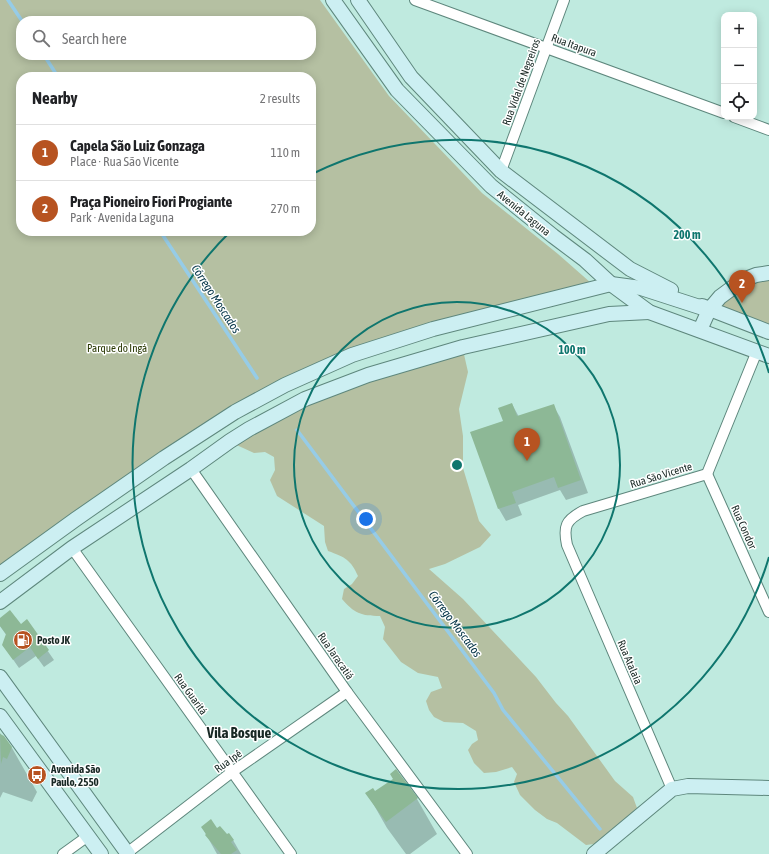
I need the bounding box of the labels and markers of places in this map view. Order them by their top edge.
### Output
pin: 2 [729,270,755,303]
pin: 1 [514,428,540,461]
centre of rings [450,458,464,472]
fuel station icon: Posto JK [12,629,34,651]
place label: Posto JK [37,634,71,646]
place label: Avenida São Paulo, 2550 [50,763,100,788]
bus stop icon: Avenida São Paulo, 2550 [26,764,48,786]

